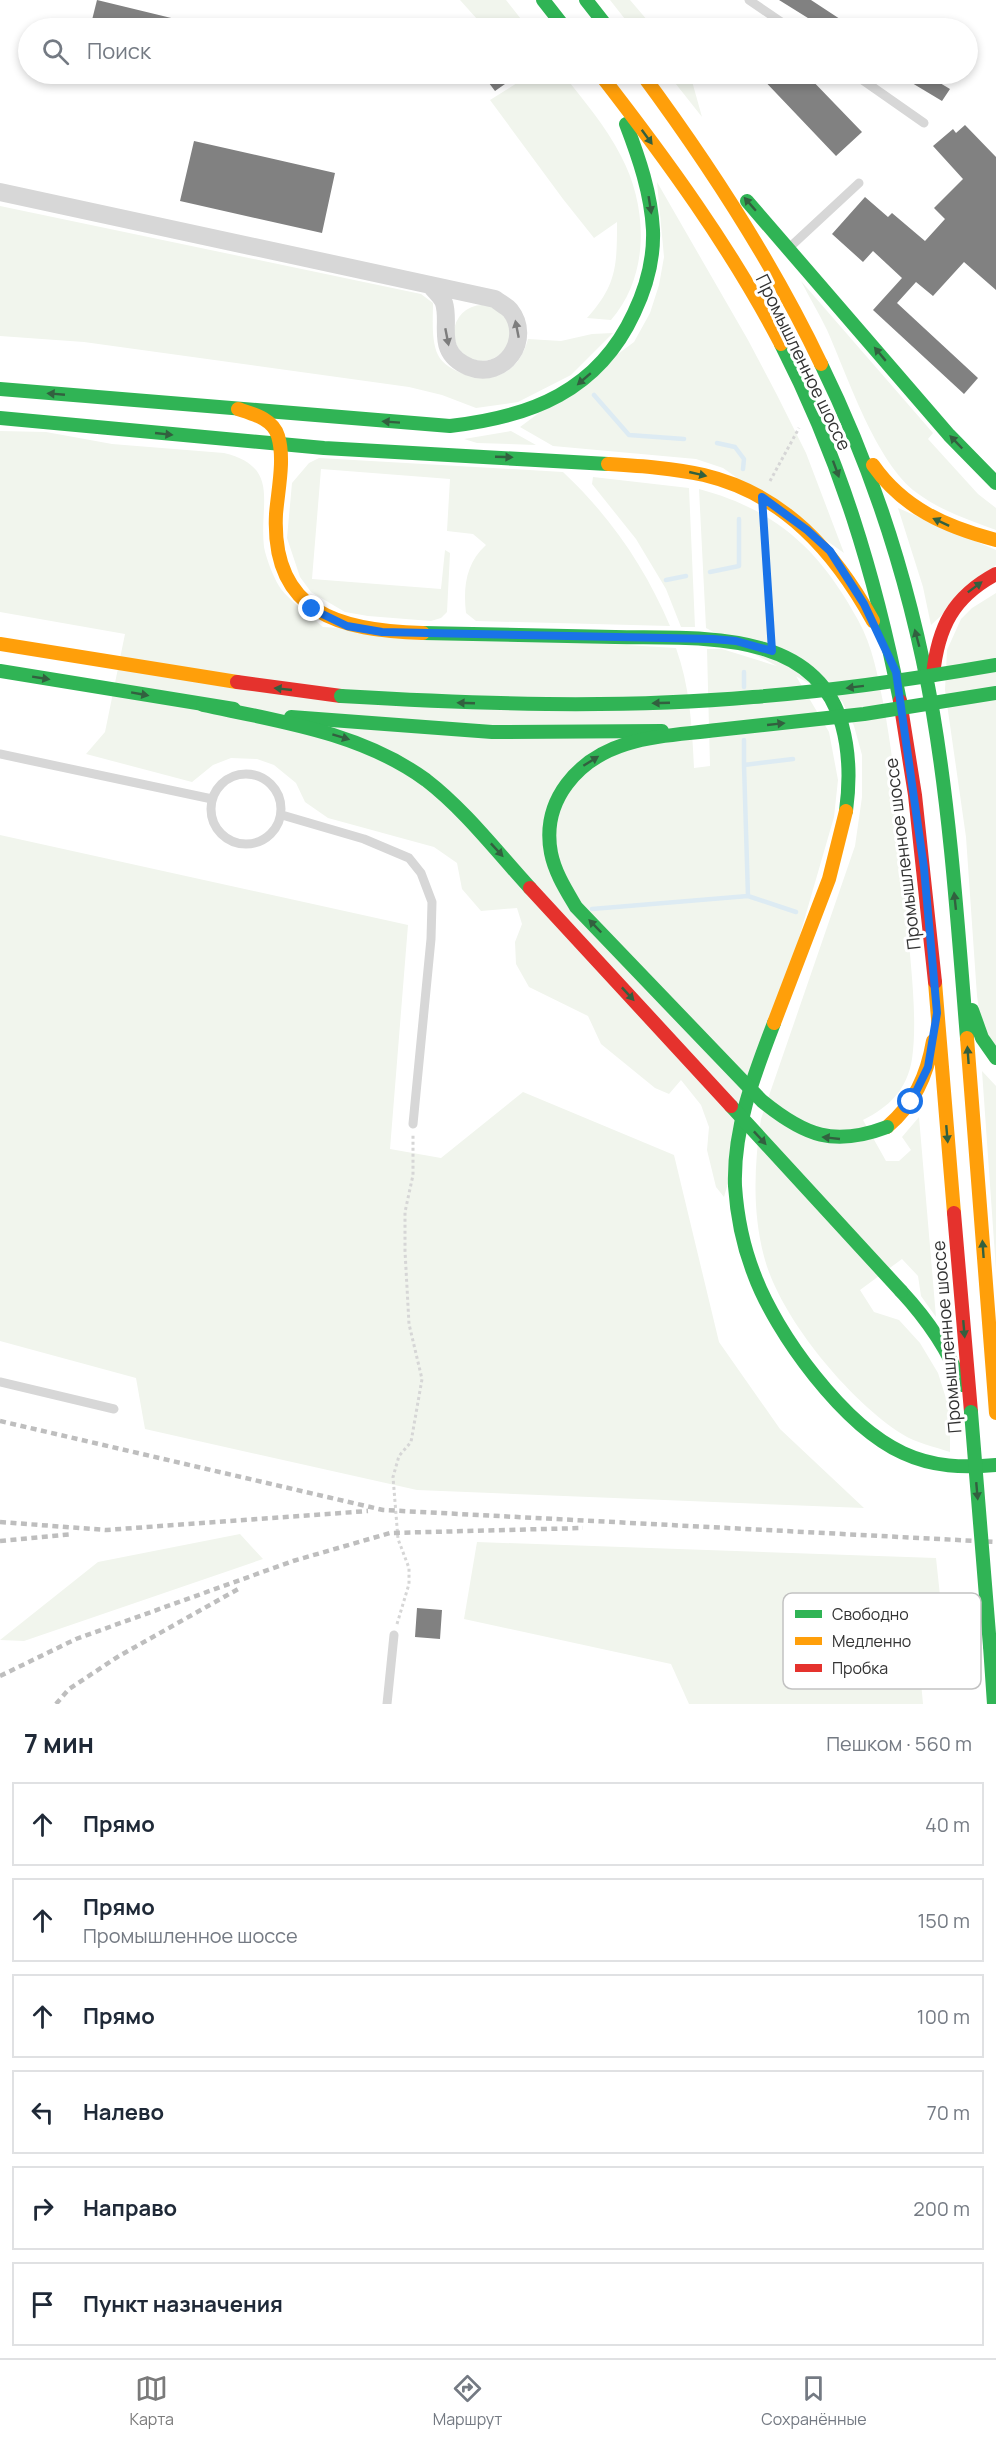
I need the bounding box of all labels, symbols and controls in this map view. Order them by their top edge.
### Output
search box [18,18,978,84]
icon: search [39,35,72,68]
text: Поиск [87,36,151,66]
one-way arrow [641,129,653,145]
one-way arrow [646,195,655,214]
one-way arrow [743,197,757,212]
street label: Промышленное шоссе [751,270,857,454]
one-way arrow [512,319,521,338]
one-way arrow [443,328,452,347]
one-way arrow [874,347,887,362]
one-way arrow [577,372,592,386]
one-way arrow [46,389,65,399]
one-way arrow [382,417,401,427]
one-way arrow [155,429,174,439]
one-way arrow [949,435,963,449]
one-way arrow [494,452,513,461]
one-way arrow [832,460,842,478]
one-way arrow [689,470,708,479]
one-way arrow [932,517,949,526]
one-way arrow [967,580,983,593]
route end [298,595,324,621]
one-way arrow [912,628,922,647]
one-way arrow [32,674,51,683]
one-way arrow [846,682,865,692]
one-way arrow [273,684,292,694]
one-way arrow [130,690,149,699]
one-way arrow [651,698,670,707]
one-way arrow [456,699,475,708]
one-way arrow [766,719,785,729]
one-way arrow [332,733,350,742]
one-way arrow [583,755,599,766]
street label: Промышленное шоссе [878,757,926,951]
one-way arrow [489,843,503,857]
one-way arrow [950,891,960,910]
one-way arrow [589,920,603,934]
one-way arrow [621,986,634,1001]
one-way arrow [963,1045,973,1064]
route start [897,1088,923,1114]
one-way arrow [942,1125,952,1144]
one-way arrow [753,1130,767,1145]
one-way arrow [821,1133,840,1142]
one-way arrow [978,1239,988,1258]
street label: Промышленное шоссе [926,1240,966,1434]
one-way arrow [959,1319,969,1338]
one-way arrow [972,1482,982,1501]
legend [783,1593,981,1689]
text: Свободно [832,1603,909,1625]
text: Медленно [832,1630,911,1652]
text: Пробка [832,1657,888,1679]
text: 7 мин [24,1725,94,1761]
text: Пешком · 560 m [826,1730,972,1757]
icon: ahead [26,1808,59,1841]
text: Прямо [83,1809,155,1839]
text: 40 m [925,1811,970,1838]
text: Прямо [83,1892,155,1922]
icon: ahead [26,1904,59,1937]
text: 150 m [917,1907,970,1934]
text: Промышленное шоссе [83,1922,298,1949]
icon: ahead [26,2000,59,2033]
text: Прямо [83,2001,155,2031]
text: 100 m [917,2003,970,2030]
icon: left [26,2096,59,2129]
text: Налево [83,2097,164,2127]
text: 70 m [927,2099,970,2126]
icon: right [26,2192,59,2225]
text: Направо [83,2193,177,2223]
text: 200 m [913,2195,970,2222]
icon: arrive [26,2288,59,2321]
text: Пункт назначения [83,2289,283,2319]
tab: Карта [129,2372,174,2430]
tab: Маршрут [433,2372,502,2430]
tab: Сохранённые [761,2372,867,2430]

